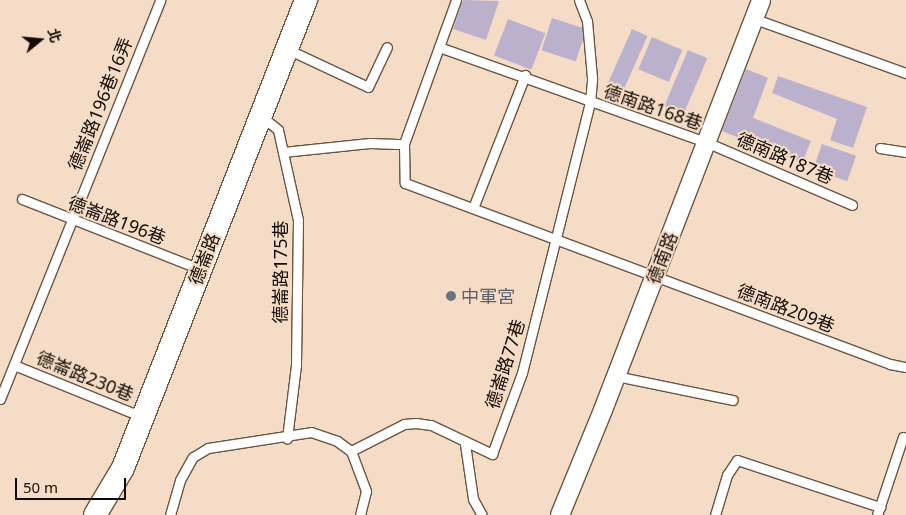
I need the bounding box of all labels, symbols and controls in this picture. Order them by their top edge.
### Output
north arrow [15,15,65,65]
text: 北 [44,26,66,45]
street label: 德崙路196巷16弄 [63,34,137,174]
street label: 德南路168巷 [601,80,705,134]
street label: 德南路187巷 [733,128,837,188]
street label: 德崙路196巷 [65,191,169,249]
street label: 德崙路175巷 [269,221,291,323]
street label: 德南路 [642,229,682,287]
street label: 德崙路 [184,230,224,288]
street label: 德南路209巷 [734,279,838,337]
place label: 中軍宮 [461,285,515,307]
marker: 中軍宮 [445,290,457,302]
street label: 德崙路77巷 [481,317,529,411]
street label: 德崙路230巷 [33,347,137,405]
scale bar [18,468,129,500]
text: 50 m [23,477,58,497]

